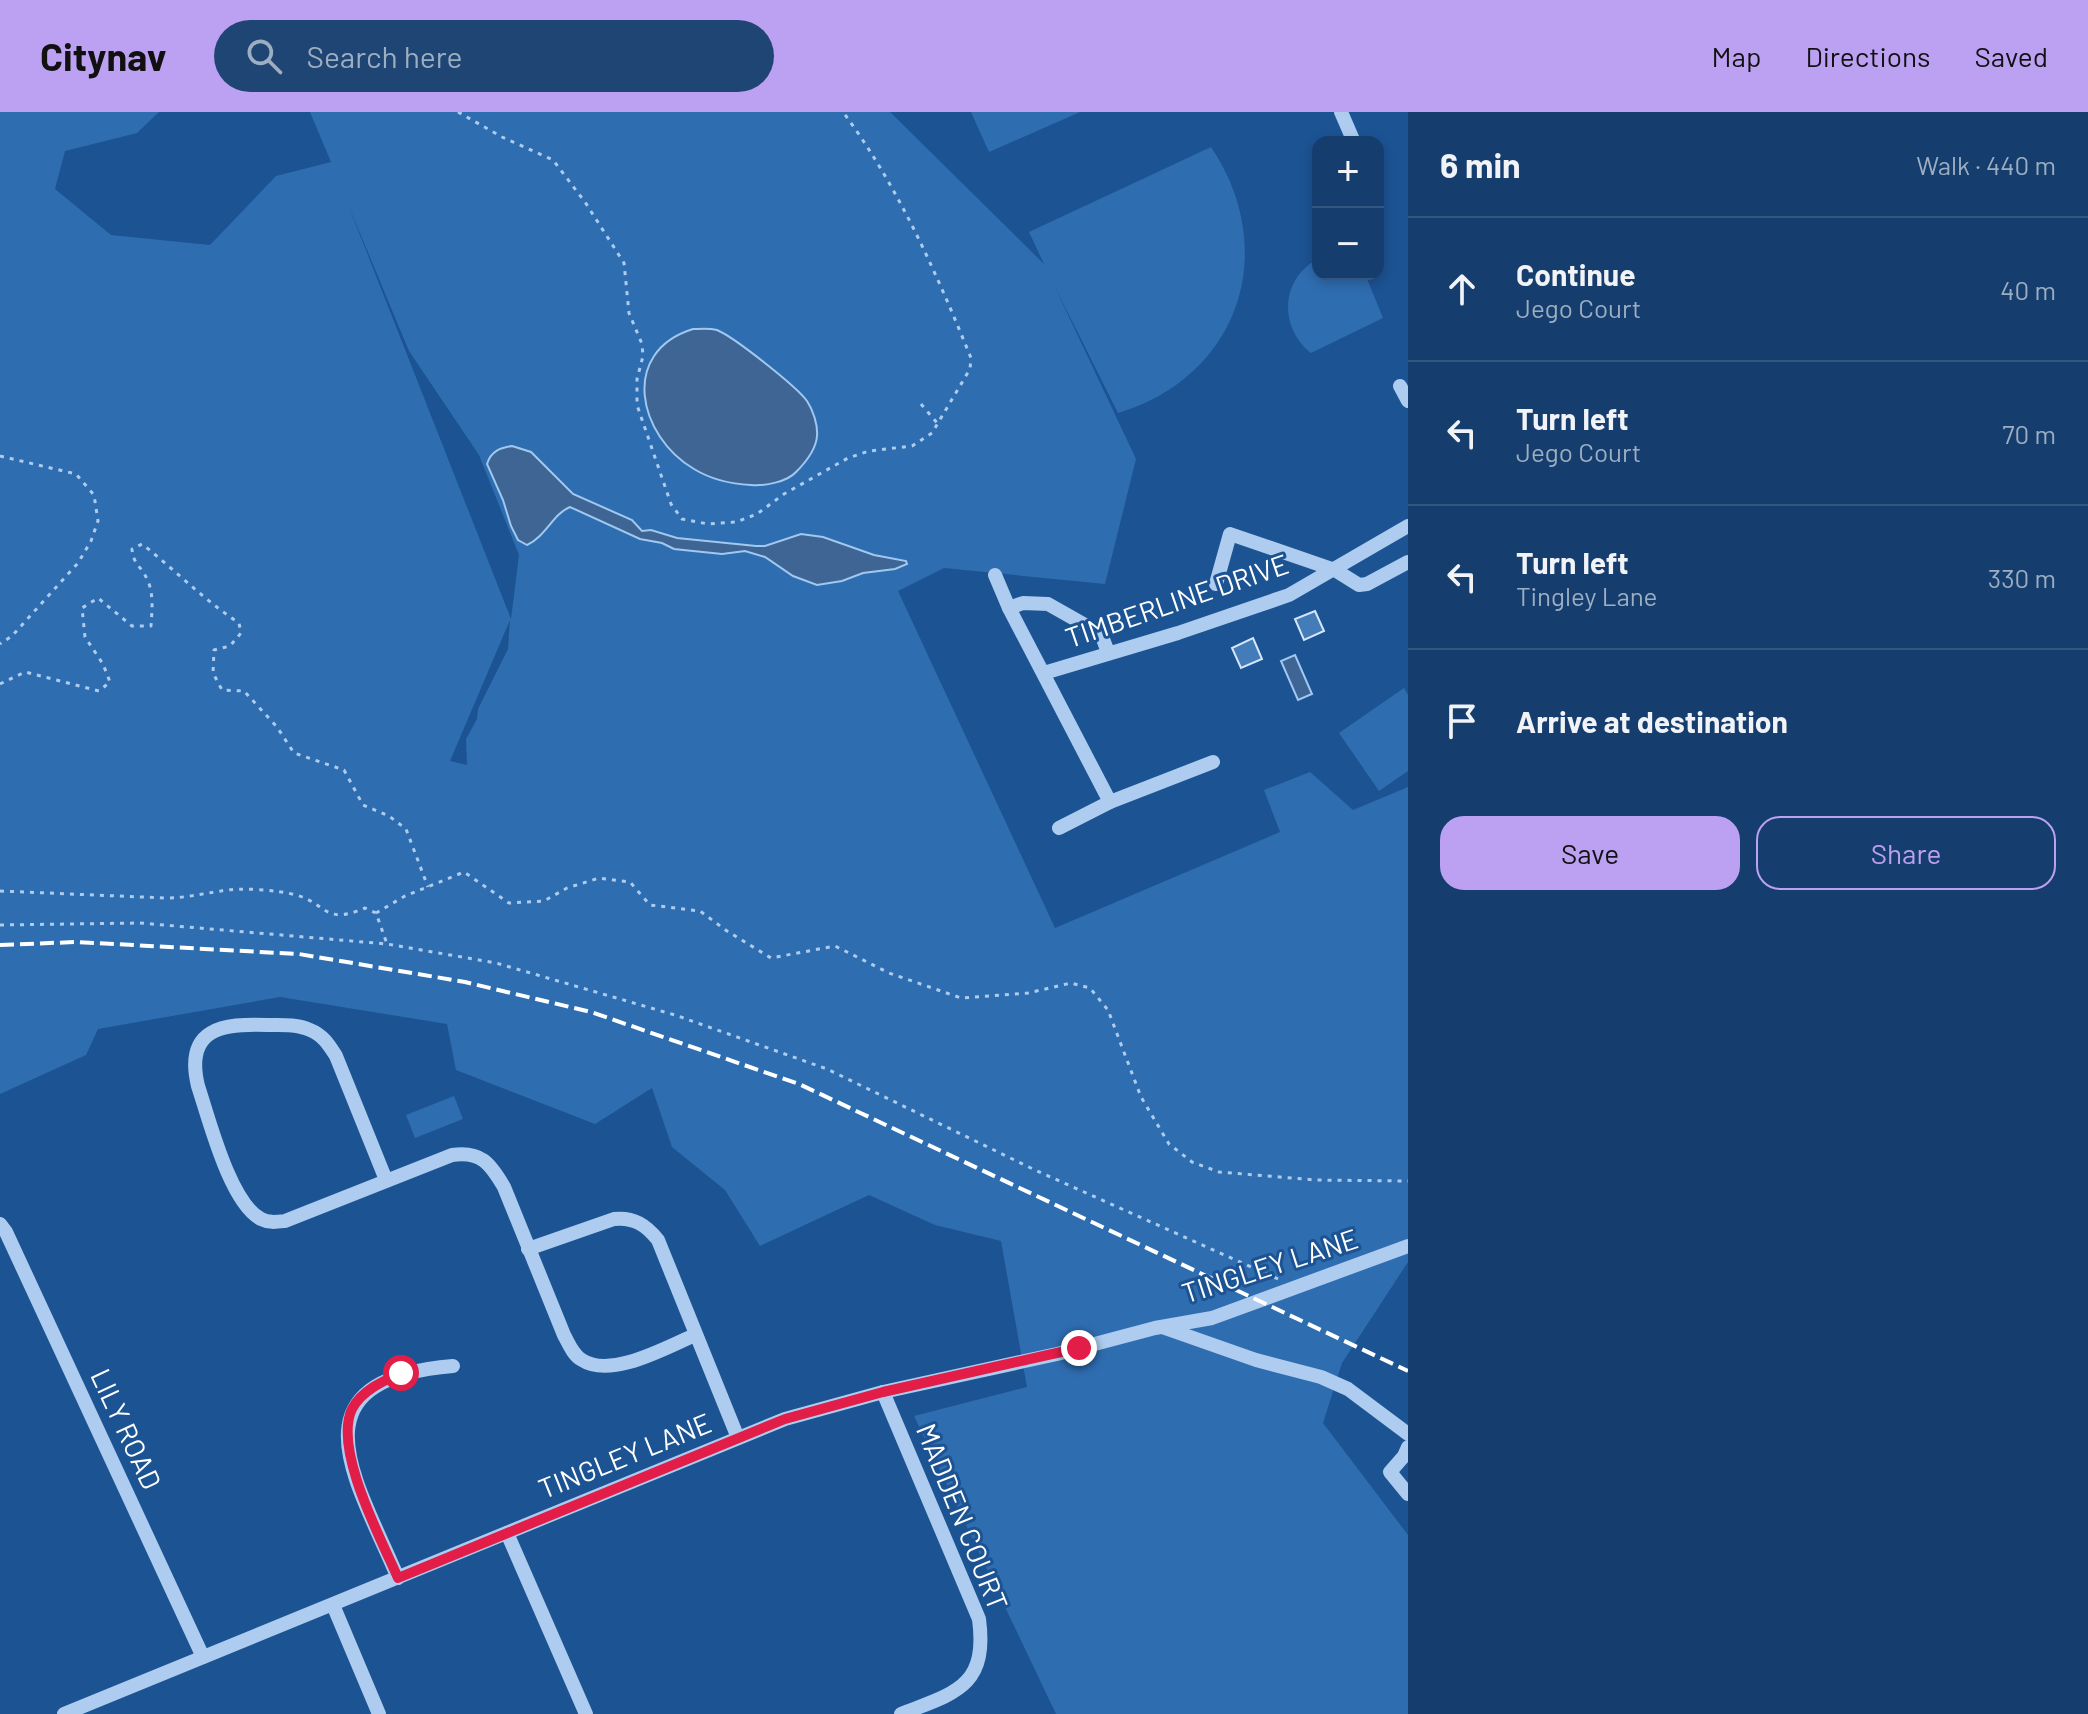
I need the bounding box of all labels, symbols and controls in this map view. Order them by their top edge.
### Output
search box [214,20,774,92]
text: Citynav [40,33,166,79]
icon: search [242,34,286,78]
text: Search here [306,38,462,74]
text: Map [1712,39,1761,73]
text: Directions [1805,39,1931,73]
text: Saved [1975,39,2048,73]
map controls [1312,136,1384,280]
button: + [1312,136,1384,208]
text: 6 min [1440,144,1521,185]
text: Walk · 440 m [1916,149,2056,180]
button: − [1312,208,1384,280]
text: Continue [1516,256,1636,292]
icon: ahead [1440,267,1484,311]
text: 40 m [2000,274,2056,305]
text: Jego Court [1516,292,1641,323]
text: Turn left [1516,400,1629,436]
icon: left [1440,411,1484,455]
text: 70 m [2002,418,2056,449]
text: Jego Court [1516,436,1641,467]
text: Turn left [1516,544,1629,580]
street label: TIMBERLINE DRIVE [1061,546,1293,654]
icon: left [1440,555,1484,599]
text: 330 m [1988,562,2056,593]
text: Tingley Lane [1516,580,1657,611]
icon: arrive [1440,699,1484,743]
text: Arrive at destination [1516,703,1788,739]
button: Save [1440,816,1740,890]
button: Share [1756,816,2056,890]
street label: TINGLEY LANE [1177,1221,1362,1310]
route end [1061,1330,1097,1366]
route start [383,1355,419,1391]
street label: LILY ROAD [84,1363,170,1494]
street label: TINGLEY LANE [533,1405,716,1505]
street label: MADDEN COURT [910,1418,1016,1615]

